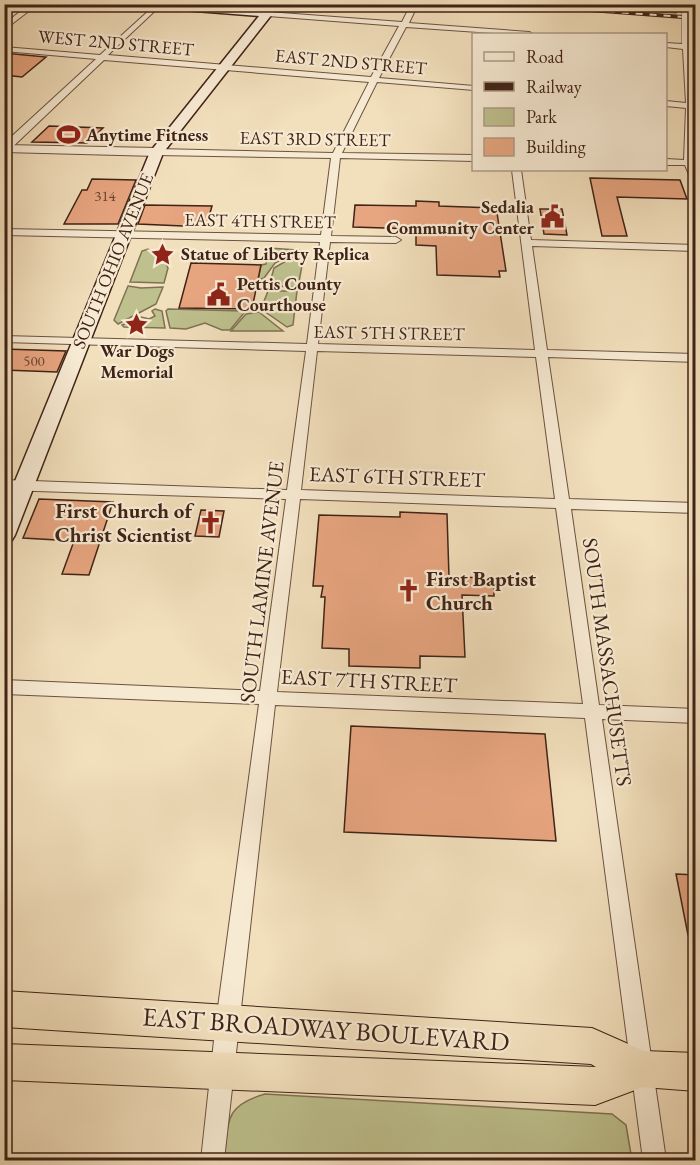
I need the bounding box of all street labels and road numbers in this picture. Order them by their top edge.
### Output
street label: WEST 2ND STREET [37,24,196,61]
street label: EAST 2ND STREET [274,43,429,80]
street label: EAST 3RD STREET [239,126,392,151]
street label: SOUTH OHIO AVENUE [67,170,158,352]
street label: EAST 4TH STREET [184,208,337,233]
street label: EAST 5TH STREET [313,320,466,345]
street label: SOUTH LAMINE AVENUE [233,459,290,704]
street label: EAST 6TH STREET [308,460,487,493]
street label: SOUTH MASSACHUSETTS [577,536,638,788]
street label: EAST 7TH STREET [280,662,459,699]
street label: EAST BROADWAY BOULEVARD [141,999,511,1059]

